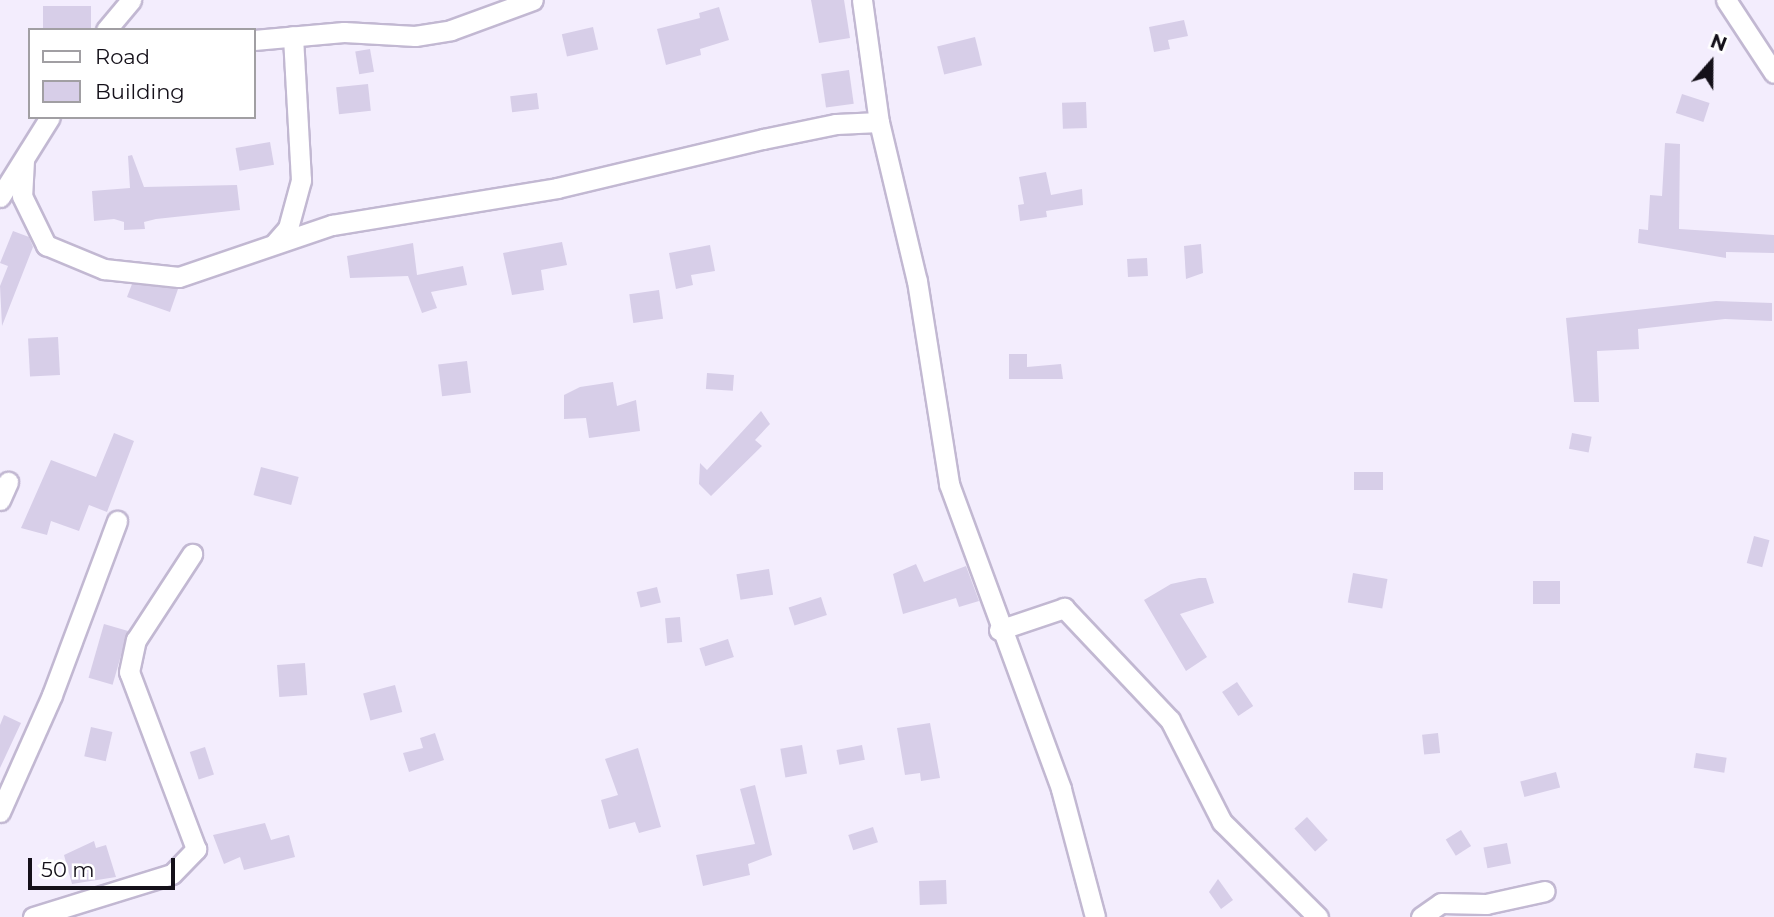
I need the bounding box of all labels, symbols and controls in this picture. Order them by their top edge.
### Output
legend [28,28,256,119]
north arrow [1676,28,1746,98]
text: N [1707,29,1730,56]
text: Road [95,44,150,69]
text: Building [95,79,185,104]
scale bar [32,844,178,888]
text: 50 m [41,857,95,882]

